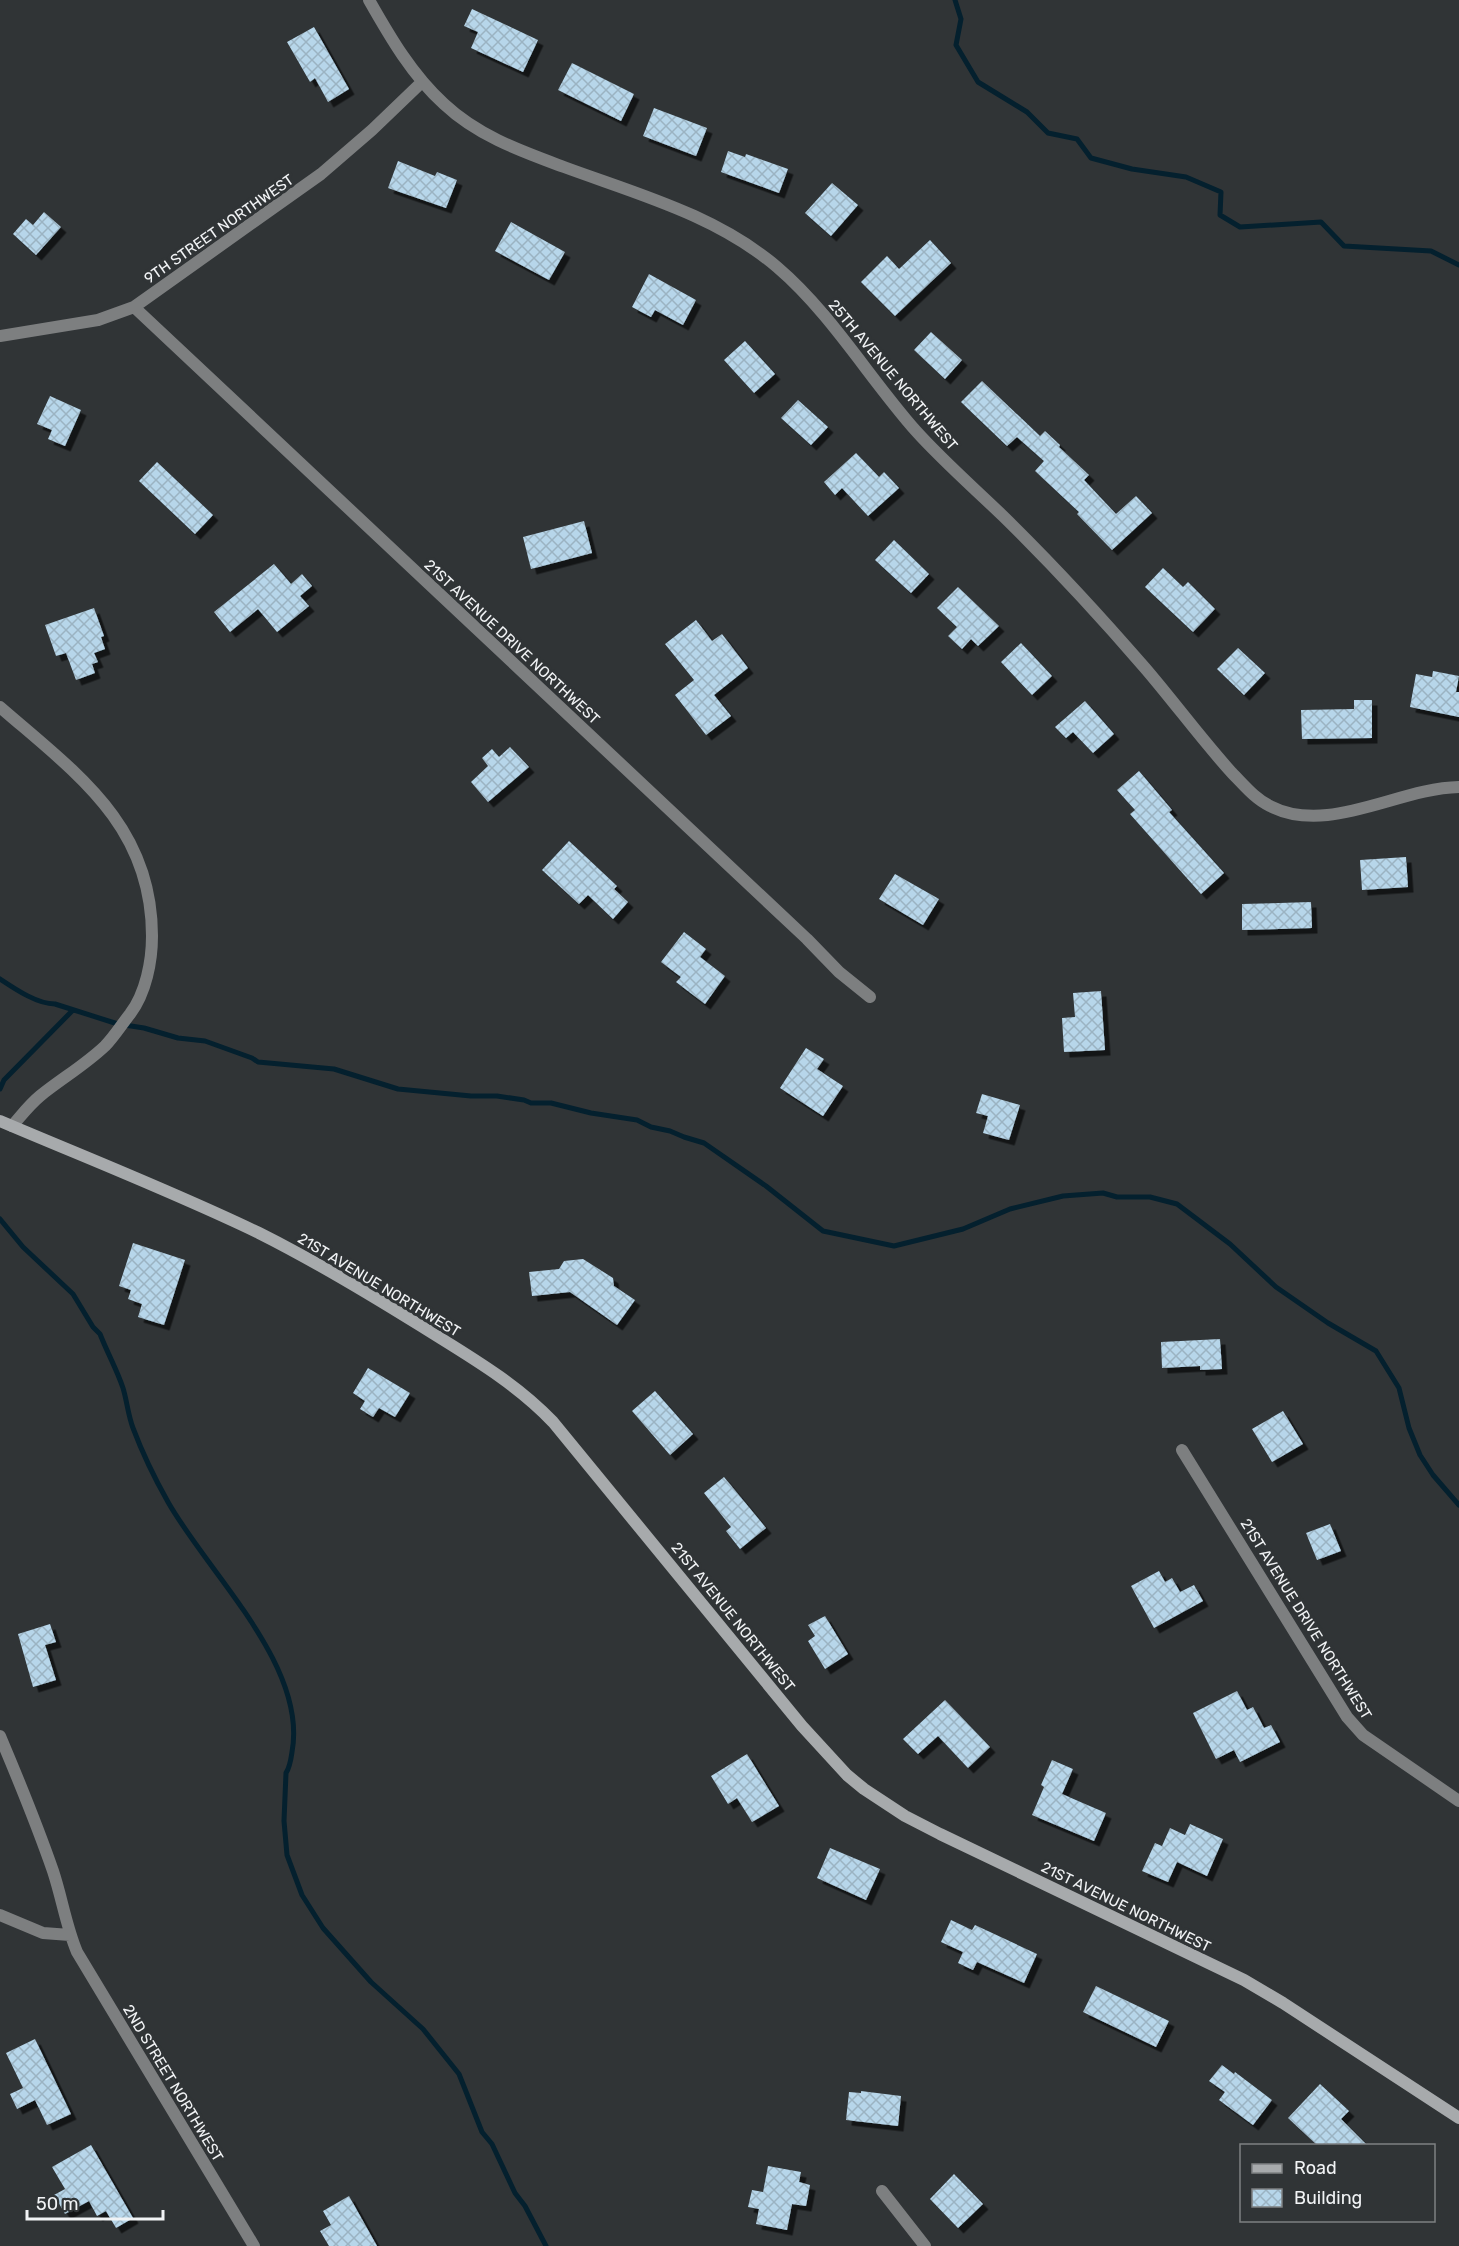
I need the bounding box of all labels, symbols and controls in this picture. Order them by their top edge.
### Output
street label: 9TH STREET NORTHWEST [141,170,298,288]
street label: 25TH AVENUE NORTHWEST [825,296,961,454]
street label: 21ST AVENUE DRIVE NORTHWEST [420,556,604,728]
street label: 21ST AVENUE NORTHWEST [294,1229,464,1341]
street label: 21ST AVENUE DRIVE NORTHWEST [1236,1515,1376,1723]
street label: 21ST AVENUE NORTHWEST [667,1539,799,1695]
street label: 21ST AVENUE NORTHWEST [1038,1858,1214,1956]
street label: 2ND STREET NORTHWEST [119,2001,227,2165]
legend [1240,2144,1435,2222]
text: Road [1294,2157,1337,2179]
scale bar [27,2183,164,2221]
text: Building [1294,2187,1362,2209]
text: 50 m [36,2193,79,2215]

